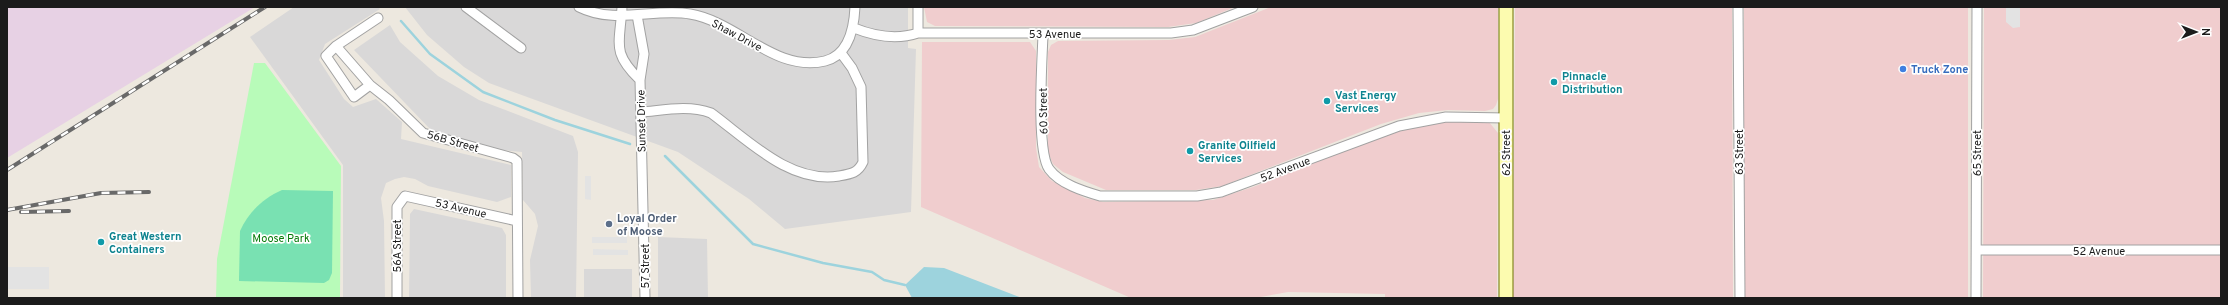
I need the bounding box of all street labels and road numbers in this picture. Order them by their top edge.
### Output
street label: Shaw Drive [709,17,764,55]
street label: 53 Avenue [1029,28,1081,42]
street label: 60 Street [1037,88,1051,134]
street label: Sunset Drive [634,89,650,152]
street label: 56B Street [425,128,480,156]
street label: 63 Street [1733,129,1747,175]
street label: 62 Street [1500,130,1514,176]
street label: 65 Street [1971,130,1985,176]
street label: 52 Avenue [1258,154,1312,186]
street label: 53 Avenue [434,196,488,222]
street label: 56A Street [391,219,405,273]
street label: 57 Street [639,244,653,288]
street label: 52 Avenue [2073,245,2125,259]

